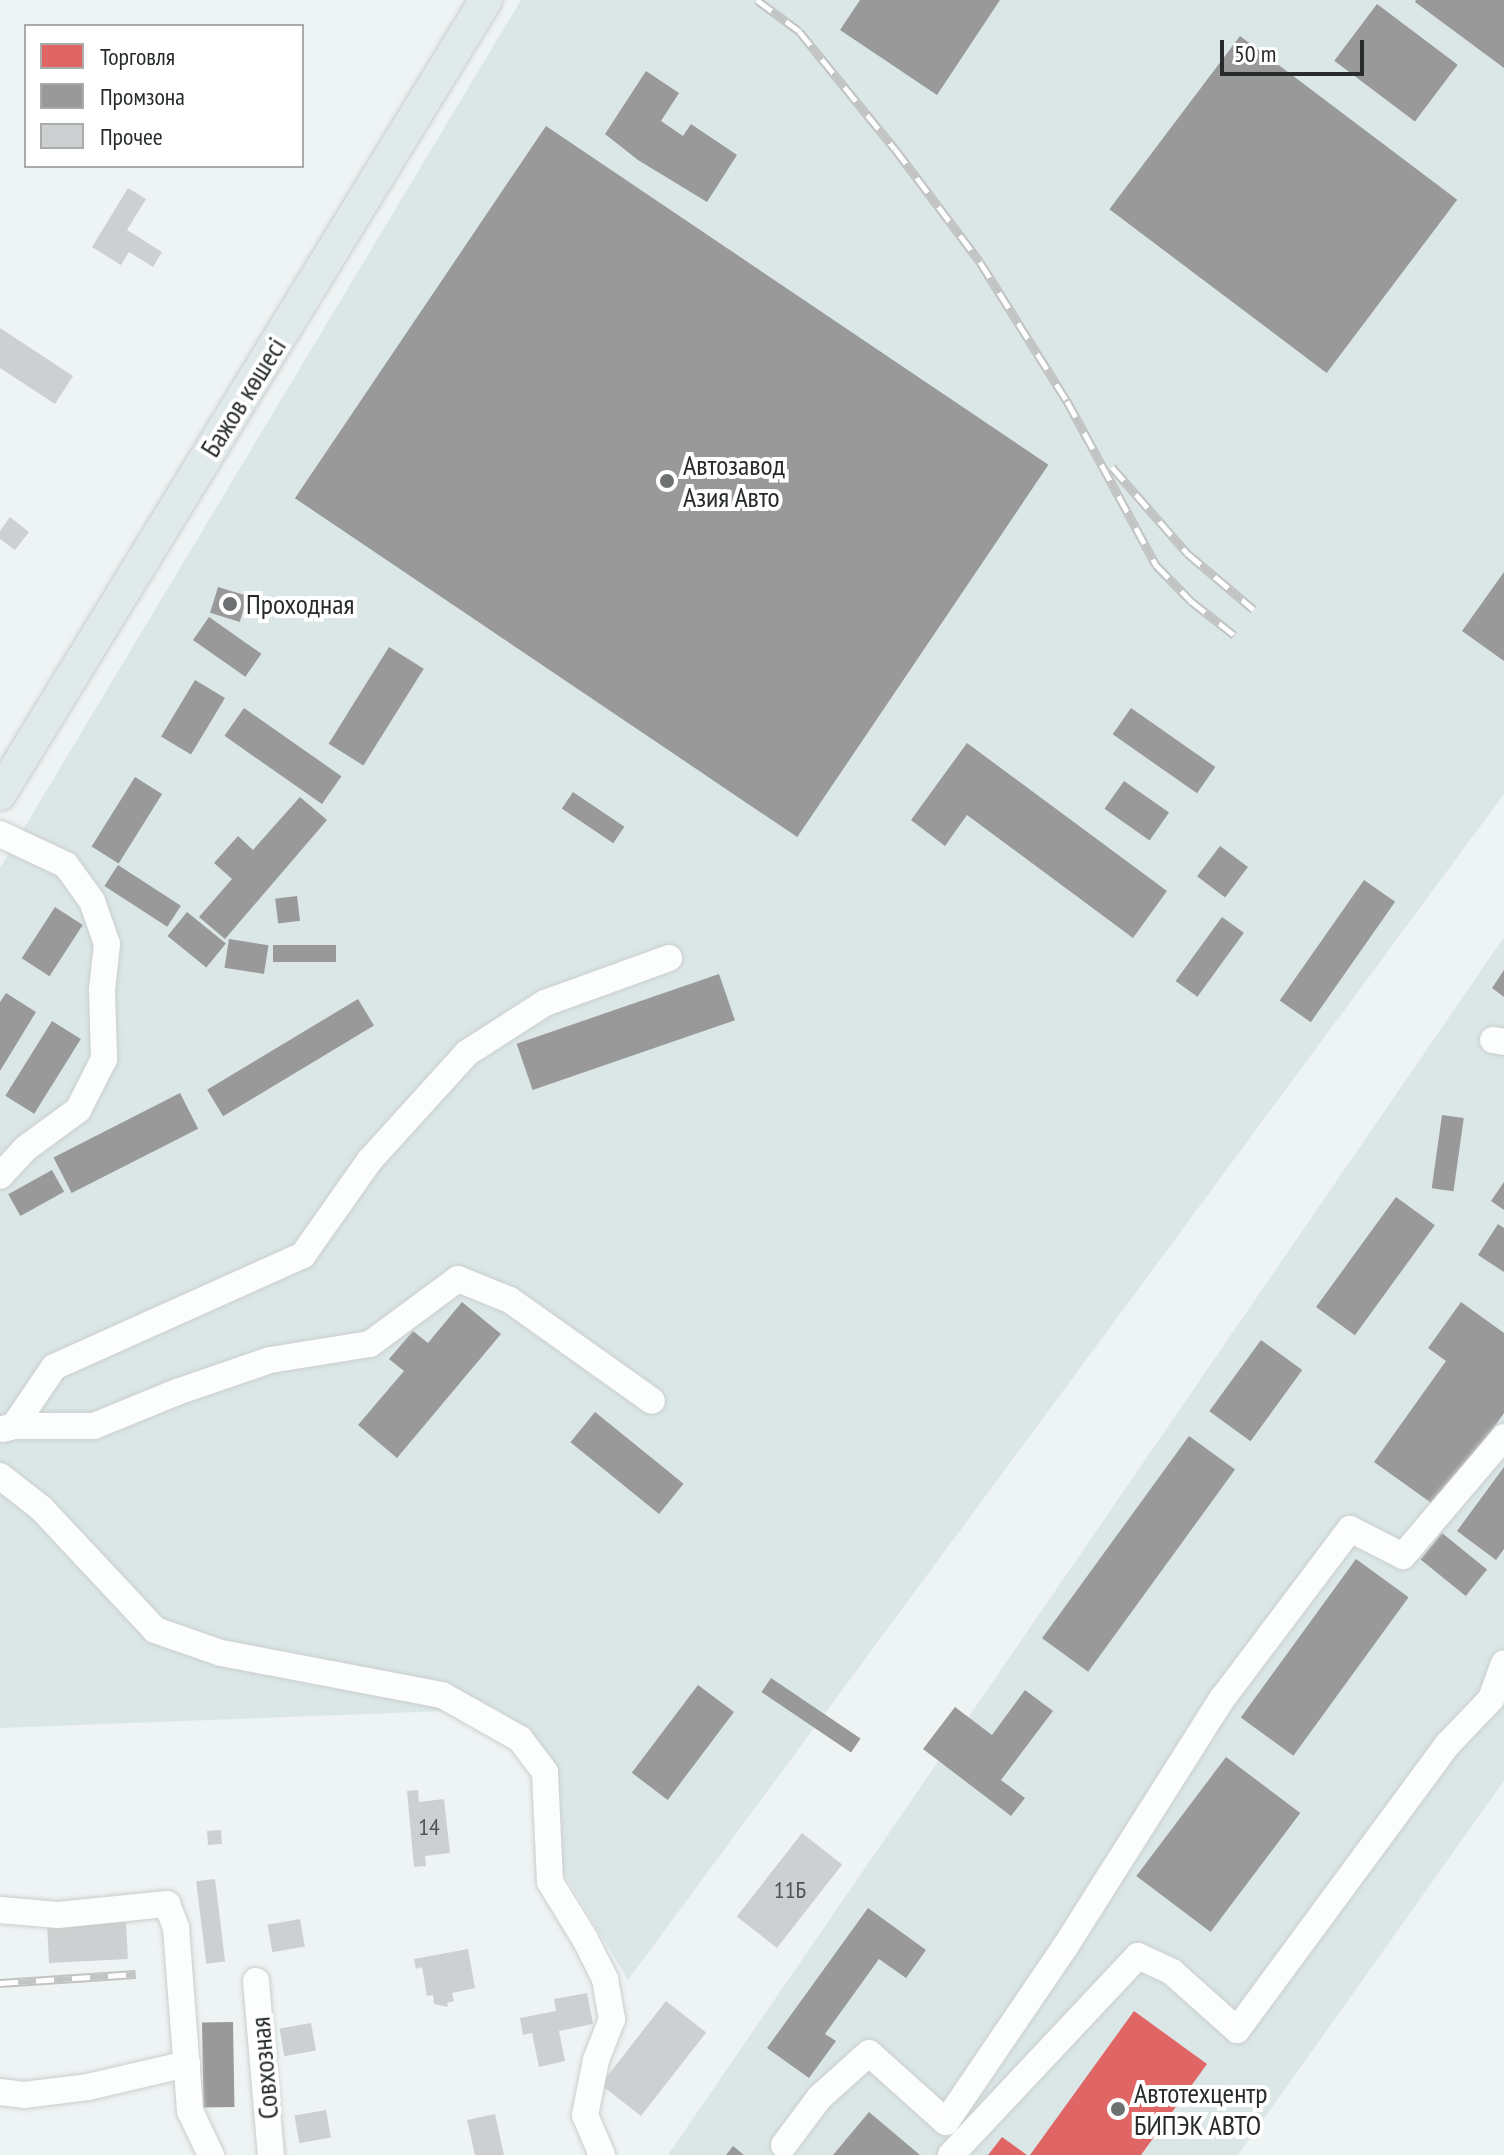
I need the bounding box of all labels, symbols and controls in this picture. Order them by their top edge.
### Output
legend [24,24,304,168]
scale bar [1224,24,1368,74]
text: 50 m [1234,38,1276,69]
text: Торговля [100,41,175,72]
text: Промзона [100,81,185,112]
text: Прочее [100,121,163,152]
street label: Бажов көшесі [193,331,293,463]
place label: Автозавод Азия Авто [683,448,785,514]
marker: Автозавод Азия Авто [658,472,676,490]
place label: Проходная [246,587,354,621]
marker: Проходная [221,595,239,613]
house number: 14 [418,1813,440,1841]
house number: 11Б [774,1876,806,1904]
street label: Совхозная [243,2015,285,2121]
place label: Автотехцентр БИПЭК АВТО [1134,2076,1267,2142]
marker: Автотехцентр БИПЭК АВТО [1109,2100,1127,2118]

